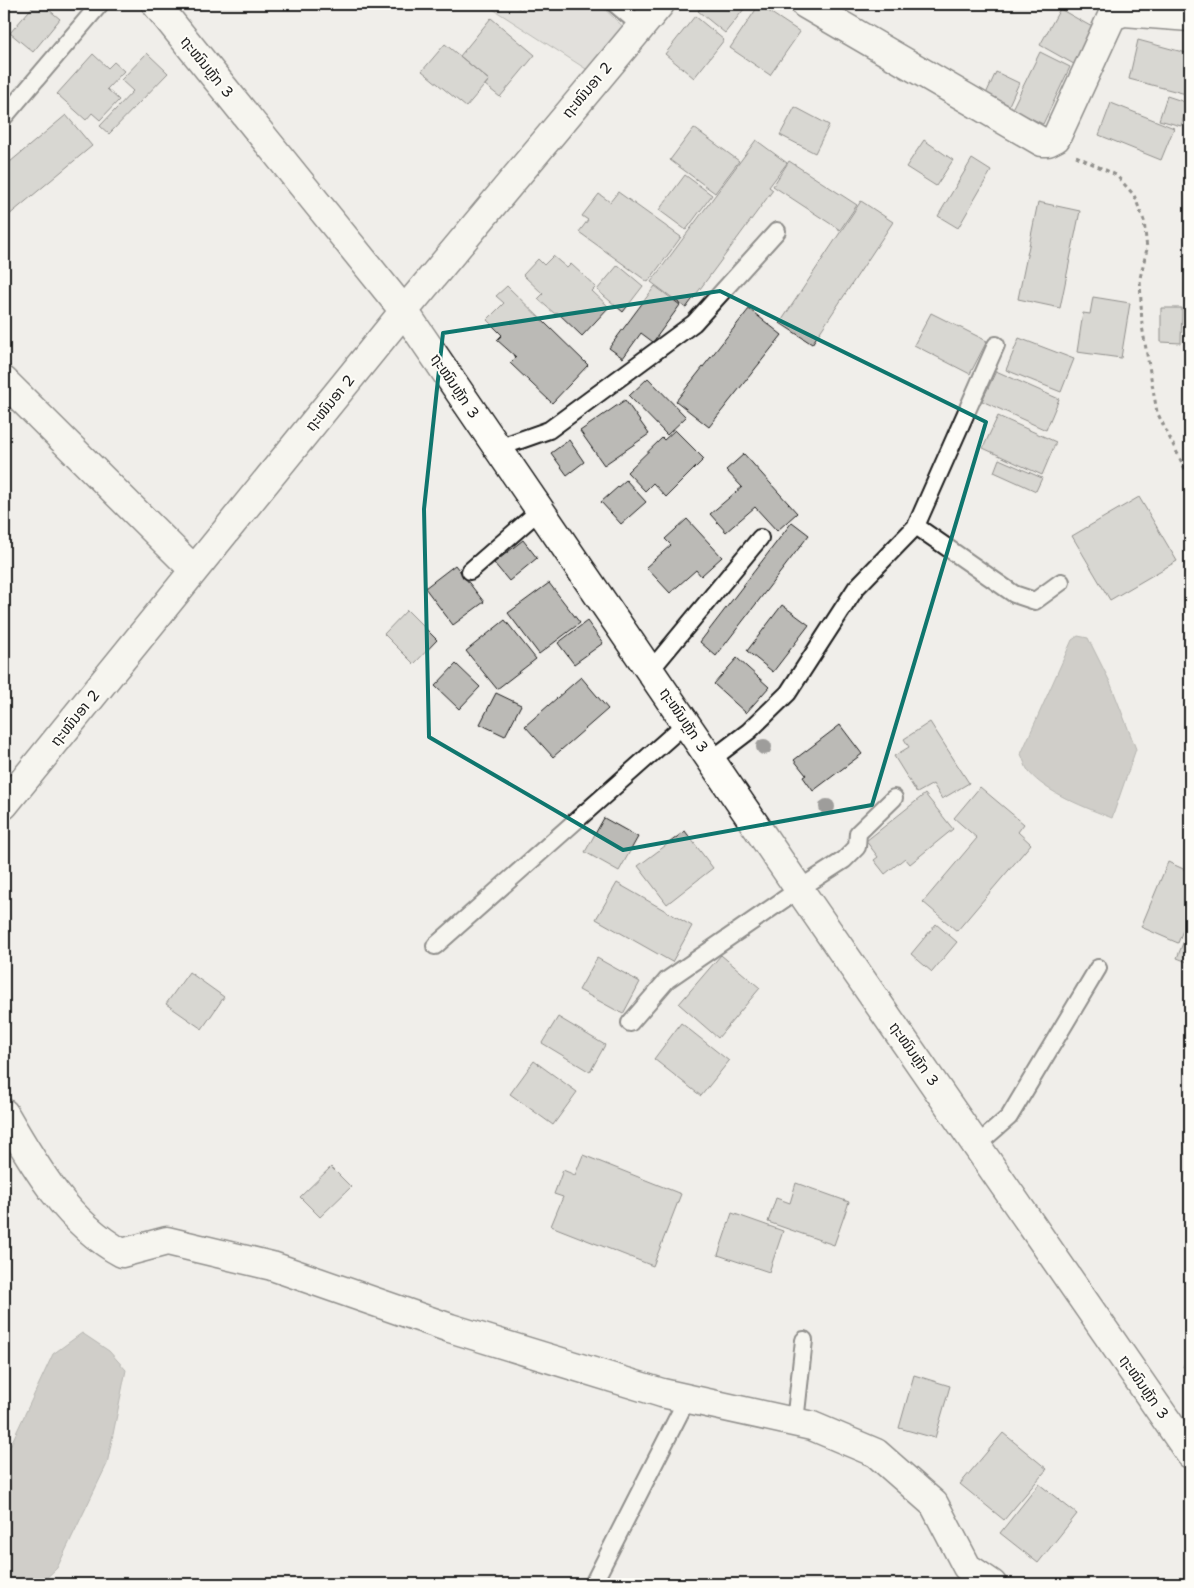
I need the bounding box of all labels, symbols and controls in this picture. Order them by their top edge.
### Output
street label: ຖະໜົນຫຼັກ 3 [176,32,238,102]
street label: ຖະໜົນອາ 2 [558,58,616,122]
street label: ຖະໜົນຫຼັກ 3 [426,350,484,422]
street label: ຖະໜົນອາ 2 [301,370,359,436]
street label: ຖະໜົນຫຼັກ 3 [655,684,713,756]
street label: ຖະໜົນອາ 2 [46,685,104,751]
street label: ຖະໜົນຫຼັກ 3 [885,1018,943,1090]
street label: ຖະໜົນຫຼັກ 3 [1115,1351,1173,1423]

